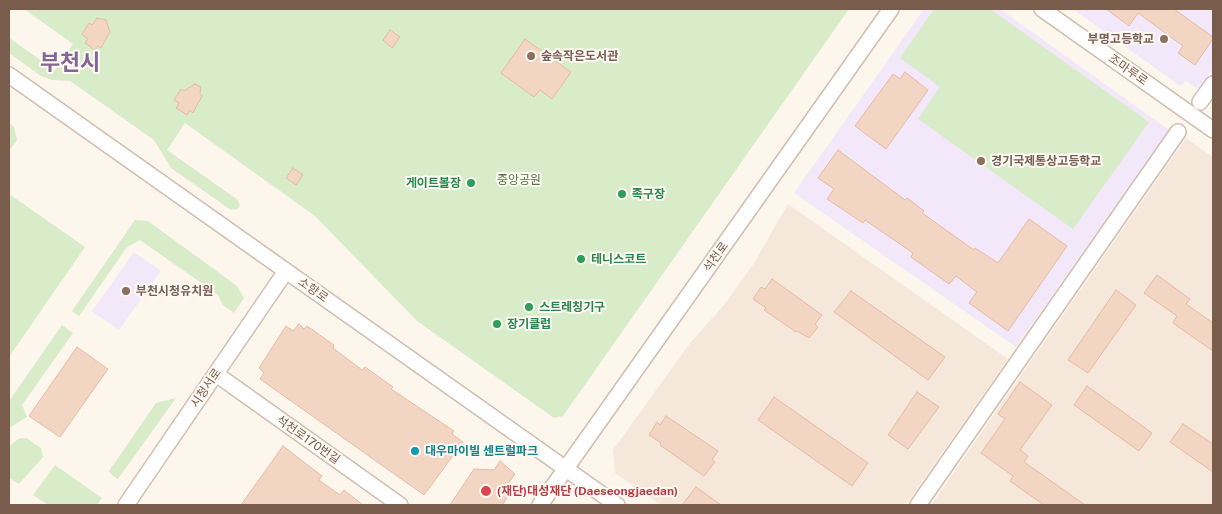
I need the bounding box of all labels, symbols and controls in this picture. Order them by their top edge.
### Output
place label: 부명고등학교 [1088,32,1154,46]
marker: 부명고등학교 [1158,33,1170,45]
place label: 숲속작은도서관 [541,49,618,63]
district label: 부천시 [40,50,100,76]
marker: 숲속작은도서관 [525,50,537,62]
street label: 조마루로 [1106,51,1150,89]
place label: 경기국제통상고등학교 [991,154,1101,168]
marker: 경기국제통상고등학교 [975,155,987,167]
park label: 중앙공원 [497,173,541,187]
place label: 게이트볼장 [406,176,461,190]
marker: 게이트볼장 [465,177,477,189]
place label: 족구장 [632,187,665,201]
marker: 족구장 [616,188,628,200]
street label: 석천로 [701,239,731,275]
place label: 테니스코트 [591,252,646,266]
marker: 테니스코트 [575,253,587,265]
street label: 소향로 [295,275,331,305]
place label: 부천시청유치원 [136,284,213,298]
marker: 부천시청유치원 [120,285,132,297]
place label: 스트레칭기구 [539,300,605,314]
marker: 스트레칭기구 [523,301,535,313]
place label: 장기클럽 [507,317,551,331]
marker: 장기클럽 [491,318,503,330]
street label: 시청서로 [188,366,224,410]
street label: 석천로170번길 [273,413,343,467]
place label: 대우마이빌 센트럴파크 [425,444,538,458]
marker: 대우마이빌 센트럴파크 [409,445,421,457]
marker: (재단)대성재단 (Daeseongjaedan) [479,484,493,498]
place label: (재단)대성재단 (Daeseongjaedan) [497,484,678,498]

